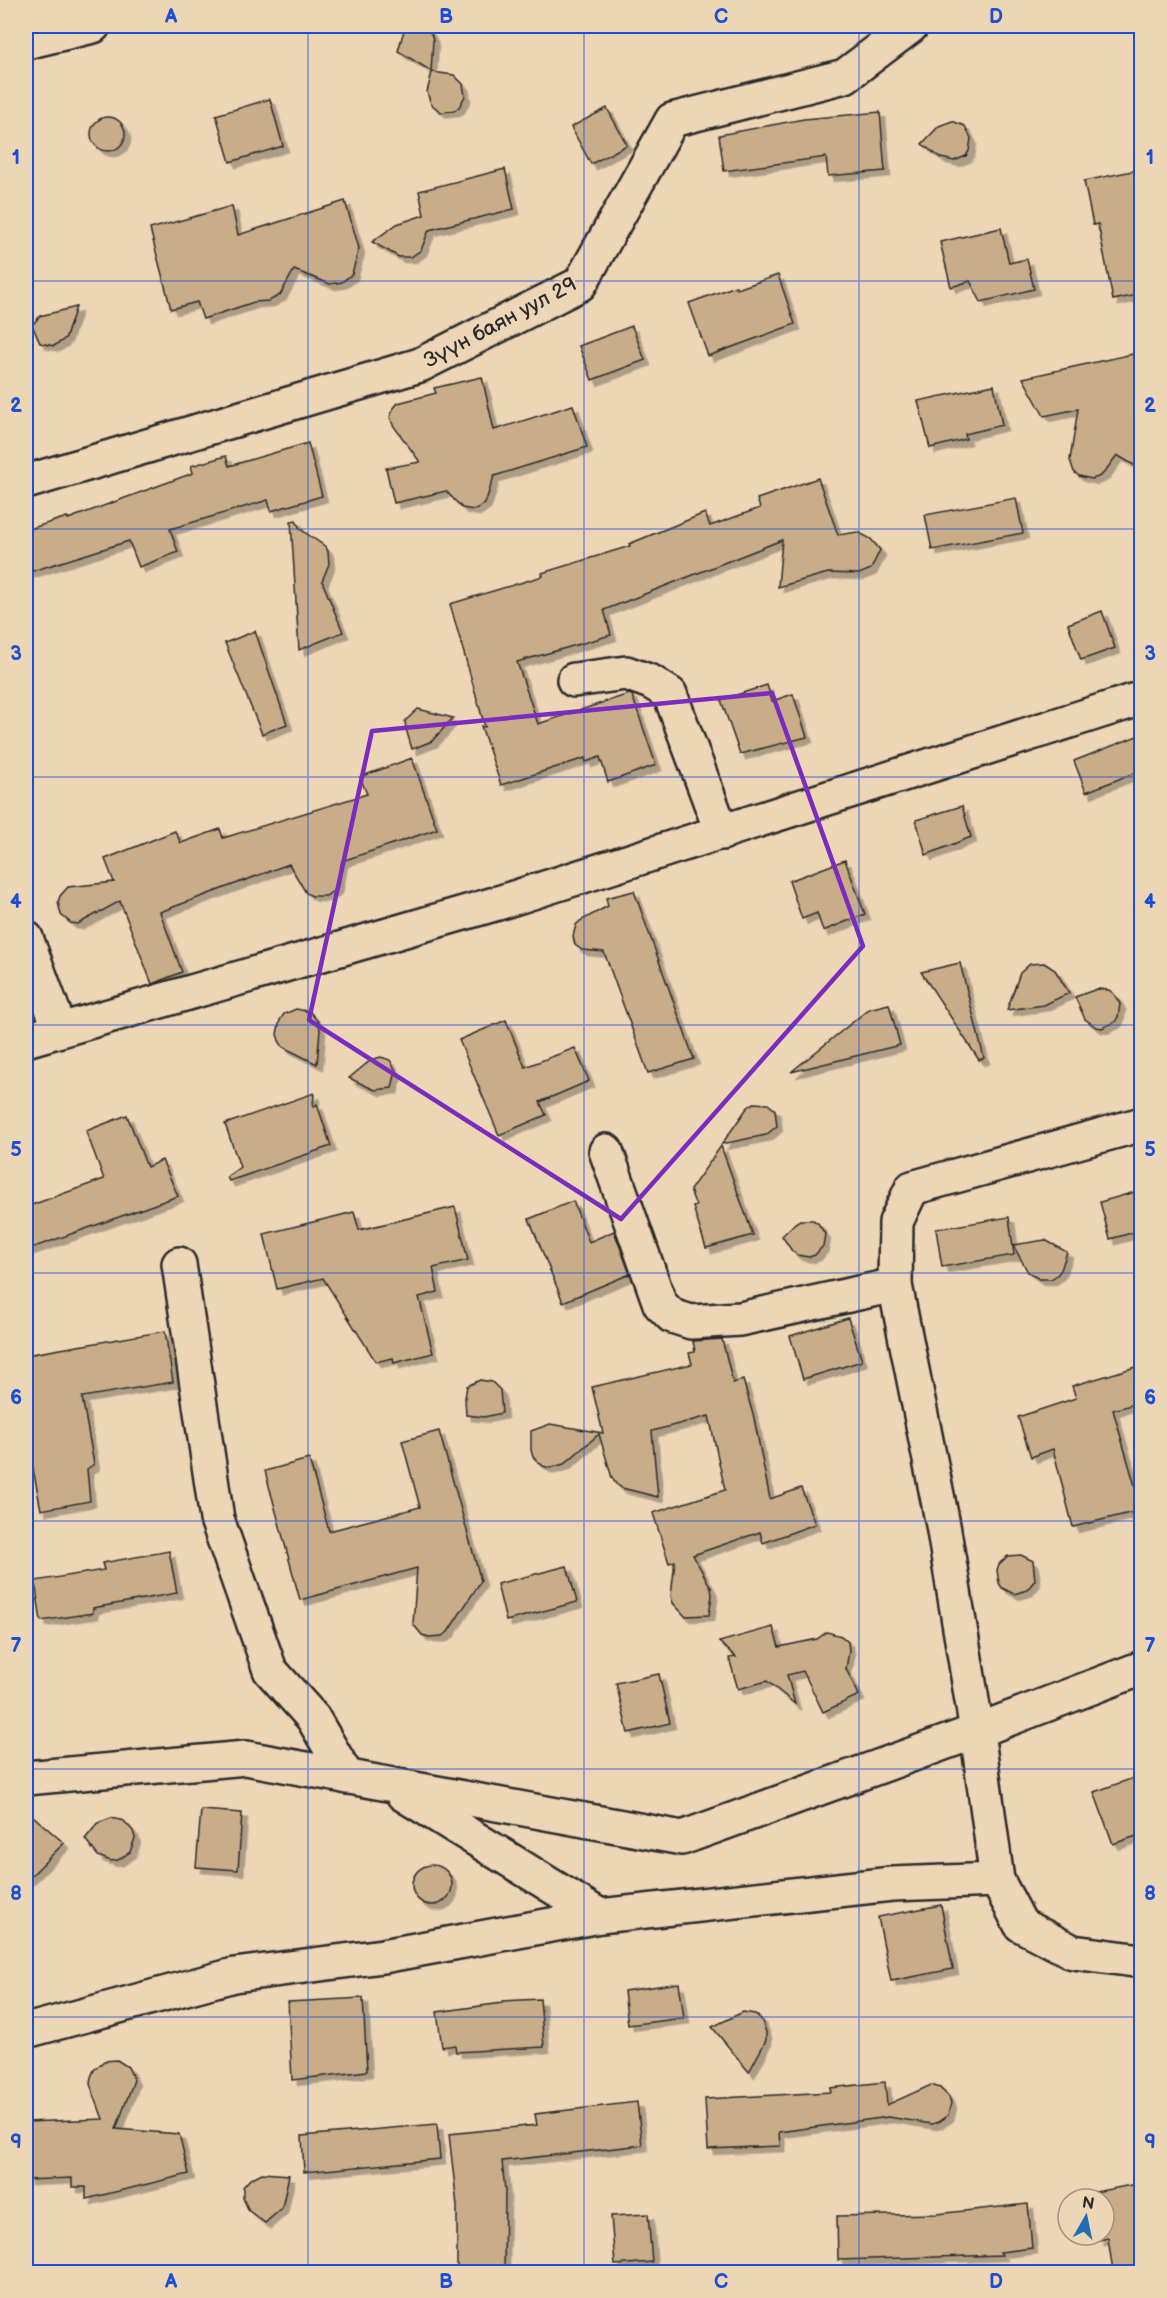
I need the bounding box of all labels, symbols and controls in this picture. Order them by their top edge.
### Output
text: A [164,5,178,29]
text: B [439,5,453,29]
text: C [714,5,728,29]
text: D [989,5,1003,29]
text: 1 [12,146,20,170]
text: 1 [1146,146,1154,170]
street label: Зүүн баян уул 29 [420,272,581,373]
text: 2 [10,394,22,418]
text: 2 [1144,394,1156,418]
text: 3 [10,642,22,666]
text: 3 [1144,642,1156,666]
text: 4 [10,890,22,914]
text: 4 [1144,890,1156,914]
text: 5 [10,1138,22,1162]
text: 5 [1144,1138,1156,1162]
text: 6 [10,1386,22,1410]
text: 6 [1144,1386,1156,1410]
text: 7 [10,1634,22,1658]
text: 7 [1144,1634,1156,1658]
text: 8 [10,1882,22,1906]
text: 8 [1144,1882,1156,1906]
text: 9 [10,2130,22,2154]
text: 9 [1144,2130,1156,2154]
north arrow [1056,2187,1116,2247]
text: N [1081,2193,1096,2214]
text: A [164,2270,178,2294]
text: B [439,2270,453,2294]
text: C [714,2270,728,2294]
text: D [989,2270,1003,2294]

